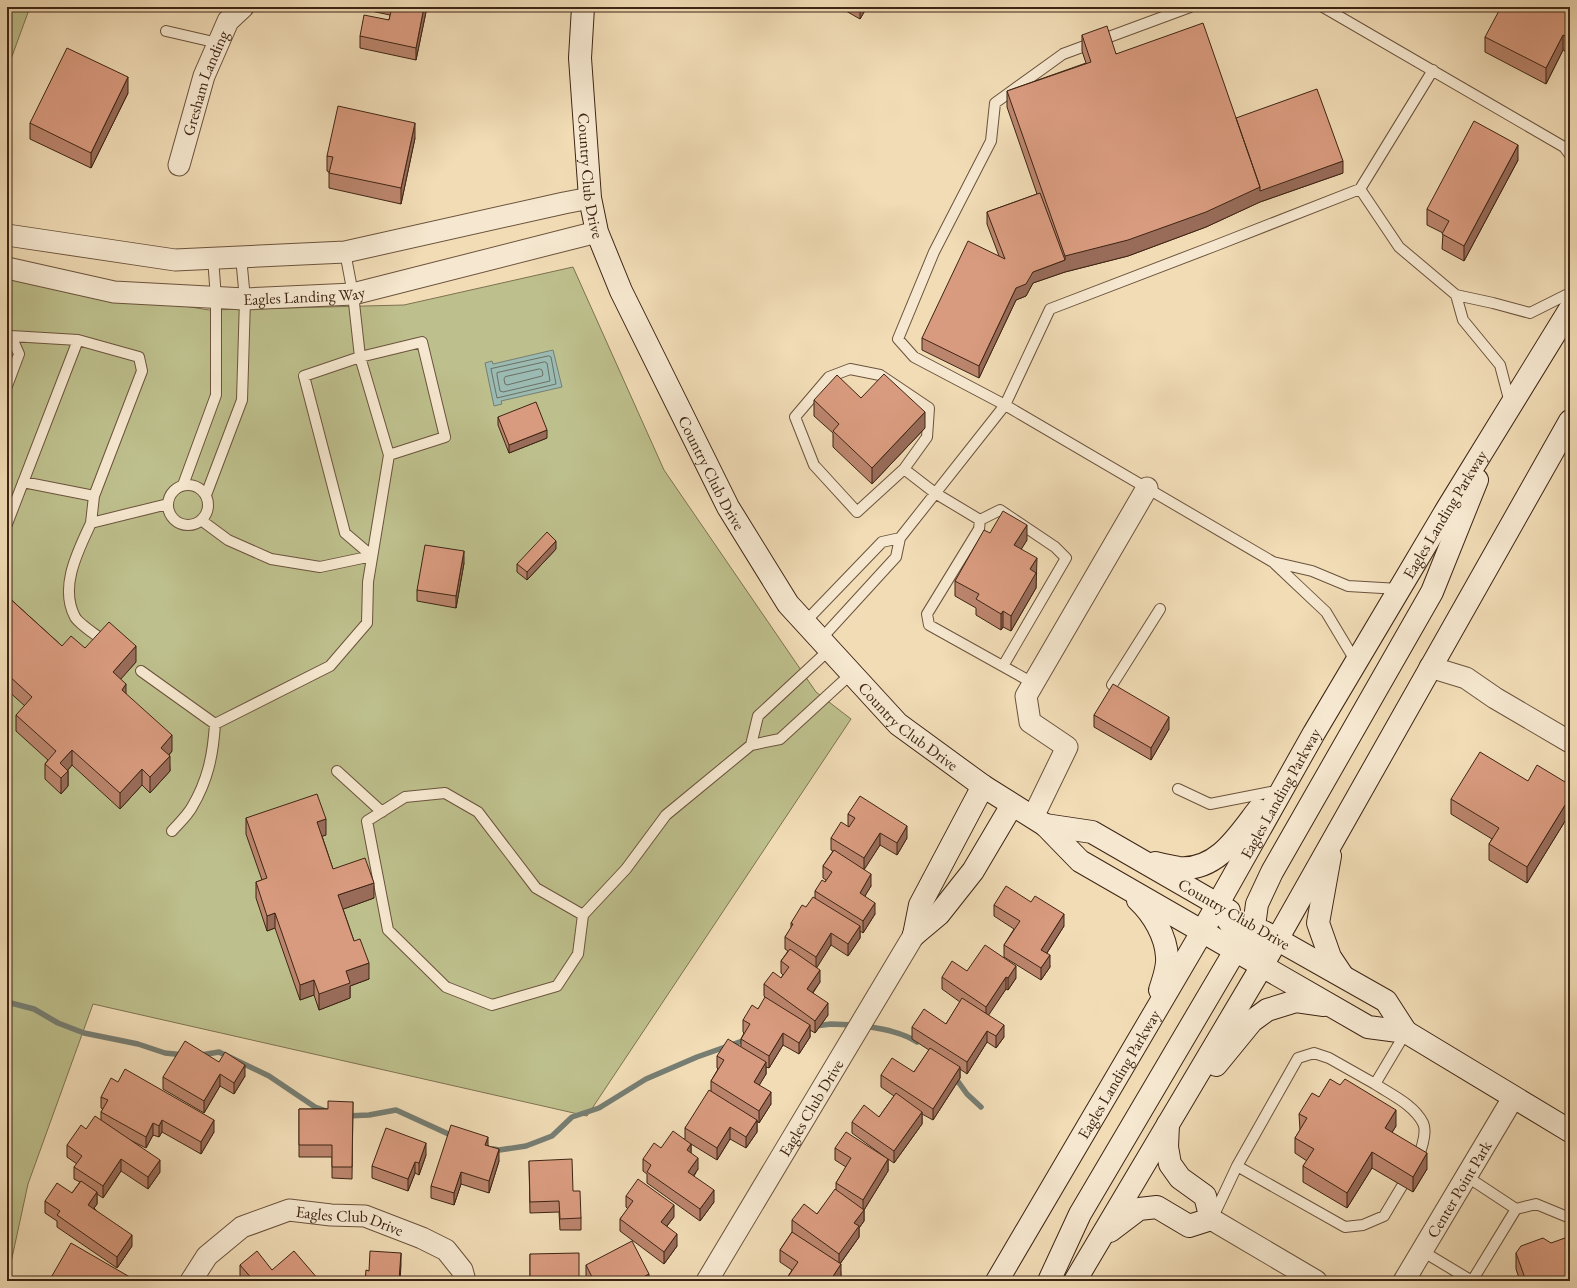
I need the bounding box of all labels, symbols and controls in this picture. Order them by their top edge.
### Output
street label: Gresham Landing [177,26,234,138]
street label: Country Club Drive [573,112,609,241]
street label: Eagles Landing Way [243,281,368,310]
street label: Country Club Drive [674,412,750,534]
street label: Eagles Landing Parkway [1398,445,1492,582]
street label: Country Club Drive [854,677,963,775]
street label: Eagles Landing Parkway [1235,723,1326,862]
street label: Country Club Drive [1174,873,1294,955]
street label: Eagles Landing Parkway [1072,1005,1165,1143]
street label: Eagles Club Drive [774,1055,848,1160]
street label: Center Point Park [1422,1136,1496,1242]
street label: Eagles Club Drive [295,1200,407,1240]

